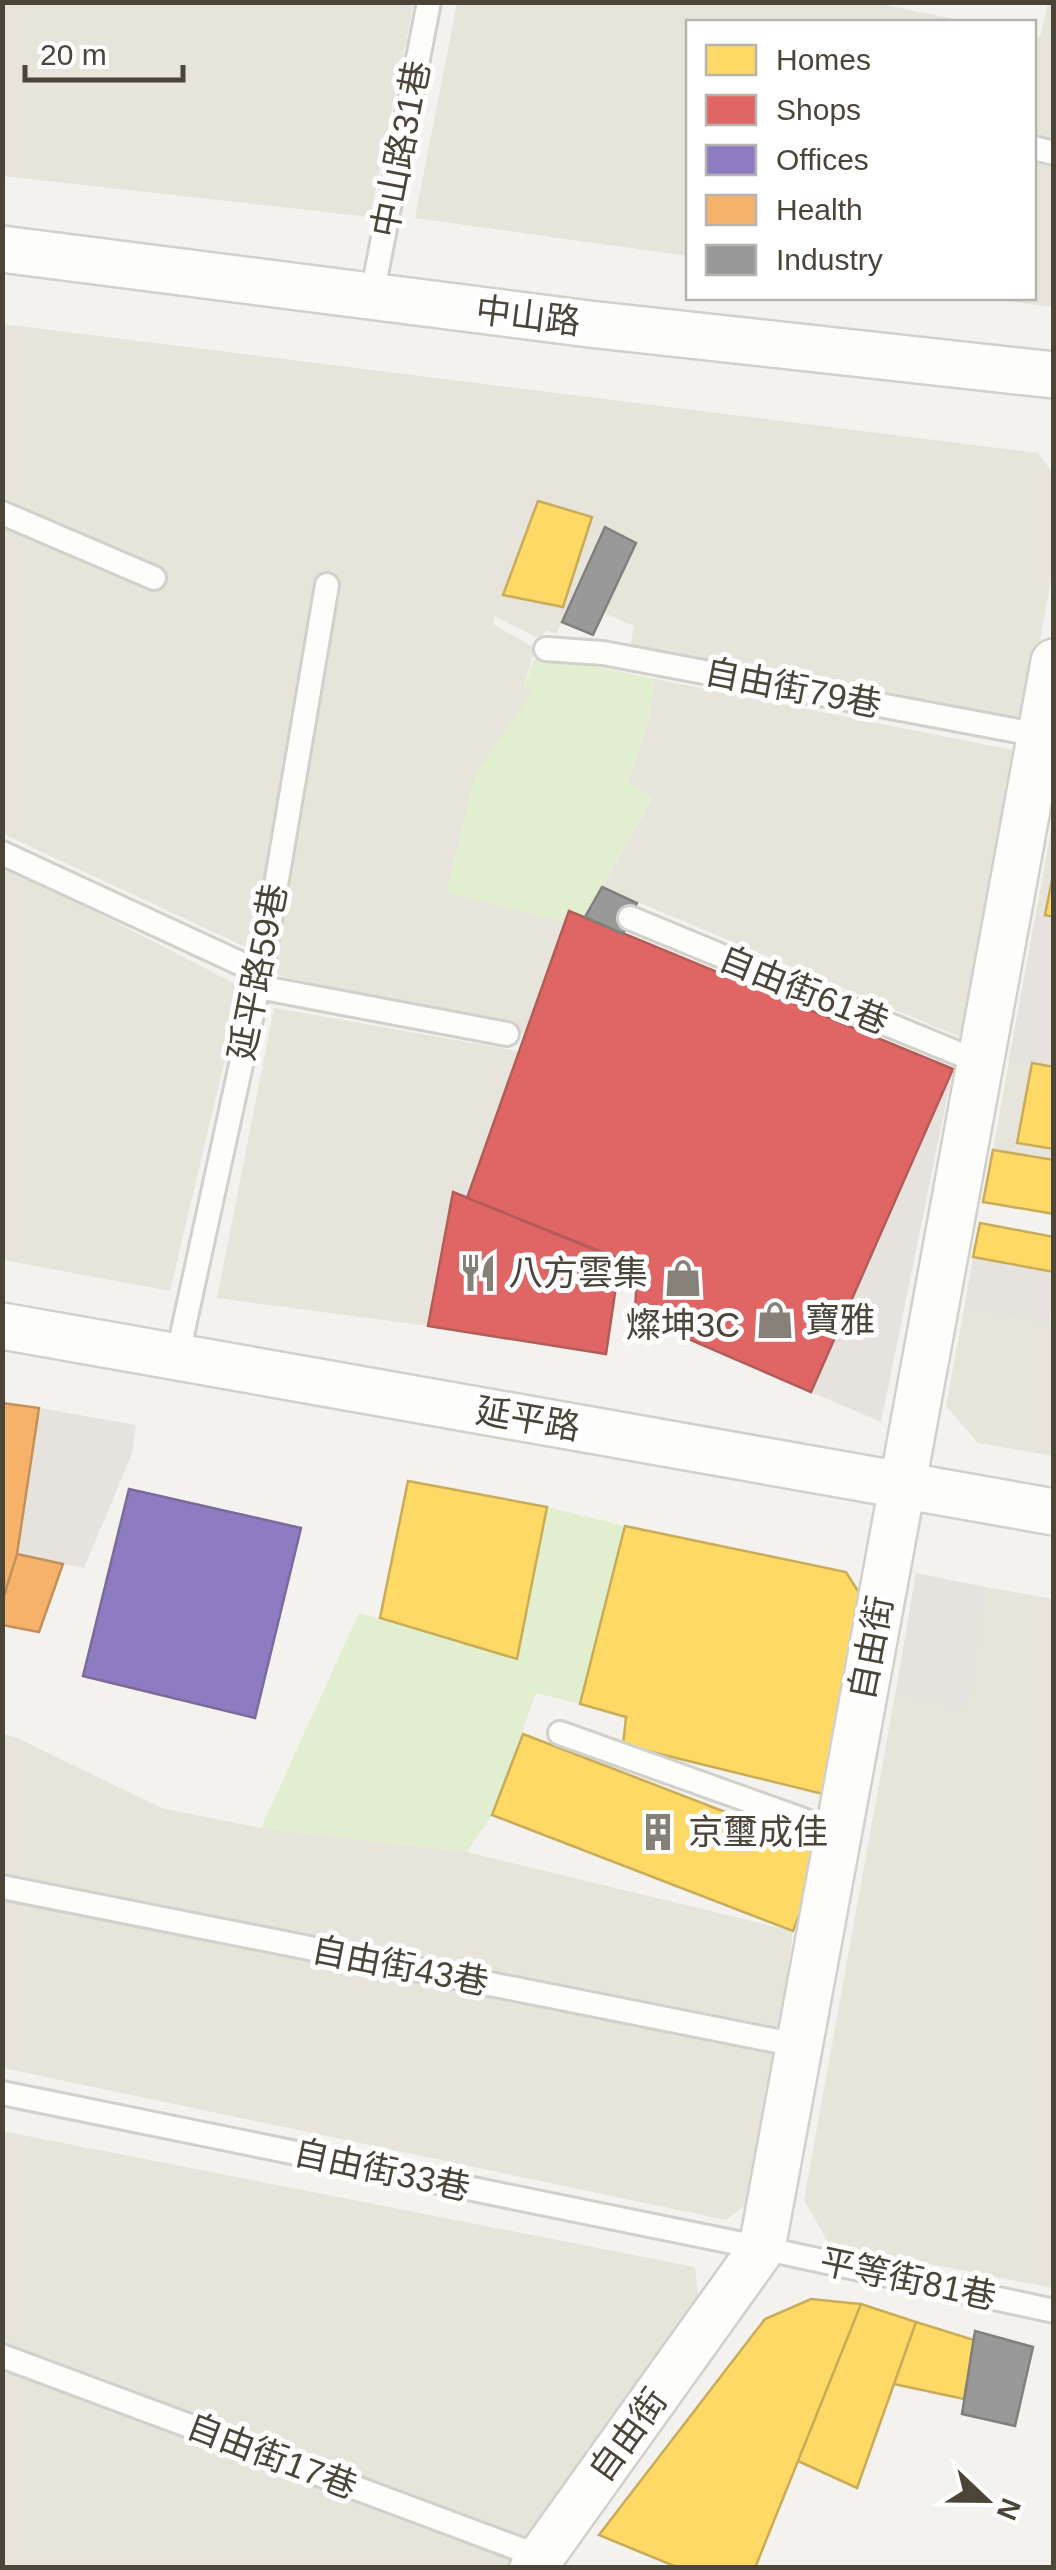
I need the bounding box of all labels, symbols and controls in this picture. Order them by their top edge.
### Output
scale bar [25,20,182,82]
legend [686,20,1036,300]
text: 20 m [40,38,107,71]
text: Homes [776,43,871,76]
street label: 中山路31巷 [364,57,437,240]
text: Shops [776,93,861,126]
text: Offices [776,143,869,176]
text: Health [776,193,863,226]
text: Industry [776,243,883,276]
street label: 中山路 [474,290,583,341]
street label: 自由街79巷 [702,651,885,724]
street label: 延平路59巷 [221,880,294,1063]
street label: 自由街61巷 [714,938,894,1041]
restaurant icon: 八方雲集 [457,1252,499,1294]
place label: 八方雲集 [508,1253,648,1292]
shop icon: 燦坤3C [662,1257,704,1299]
shop icon: 寶雅 [754,1299,796,1341]
place label: 寶雅 [805,1300,875,1339]
place label: 燦坤3C [626,1305,740,1344]
street label: 延平路 [473,1390,583,1447]
street label: 自由街 [841,1593,900,1703]
building icon: 京璽成佳 [637,1811,679,1853]
place label: 京璽成佳 [688,1812,828,1851]
street label: 自由街43巷 [309,1929,492,2002]
street label: 自由街33巷 [291,2132,474,2207]
street label: 平等街81巷 [817,2241,1000,2316]
street label: 自由街 [581,2381,674,2489]
street label: 自由街17巷 [182,2405,363,2506]
north arrow [936,2450,1036,2550]
text: N [991,2494,1027,2524]

